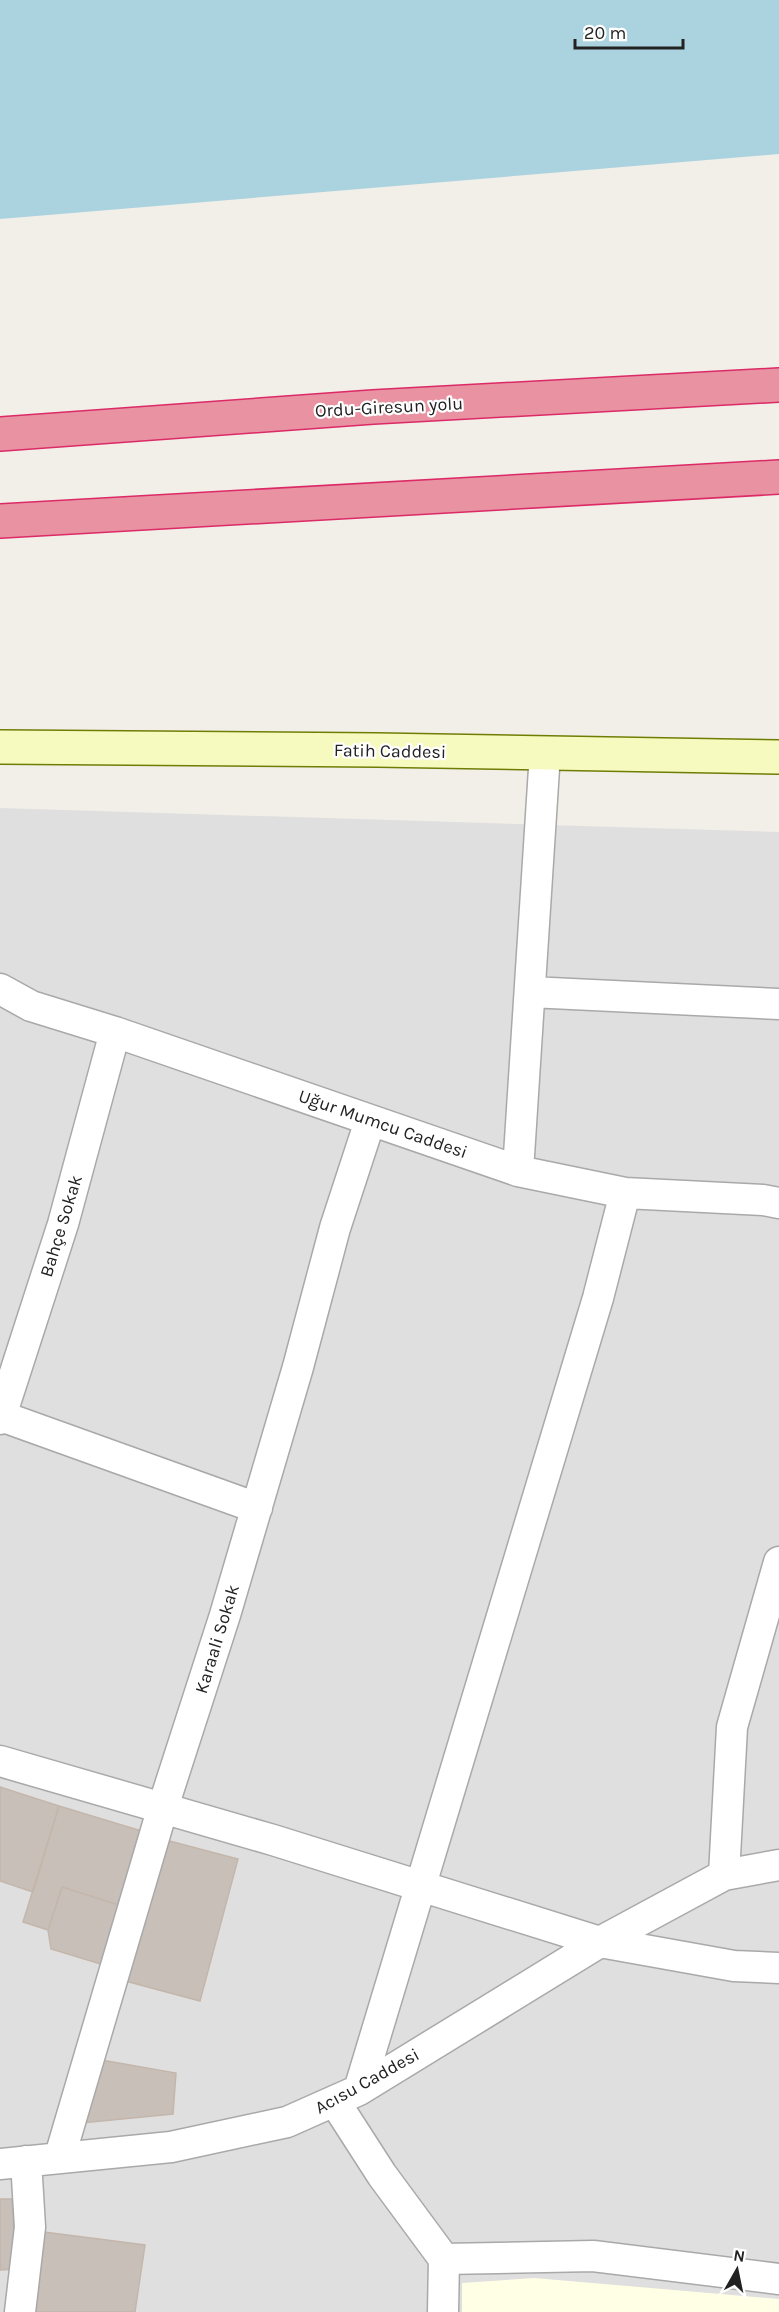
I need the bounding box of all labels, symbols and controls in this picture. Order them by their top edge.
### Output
scale bar [575,12,683,50]
text: 20 m [584,22,626,44]
street label: Ordu-Giresun yolu [314,392,464,422]
street label: Fatih Caddesi [334,739,446,763]
street label: Uğur Mumcu Caddesi [296,1085,470,1163]
street label: Bahçe Sokak [35,1172,87,1280]
street label: Karaali Sokak [190,1582,244,1696]
street label: Acısu Caddesi [311,2043,423,2119]
north arrow [707,2240,767,2300]
text: N [732,2245,746,2266]

